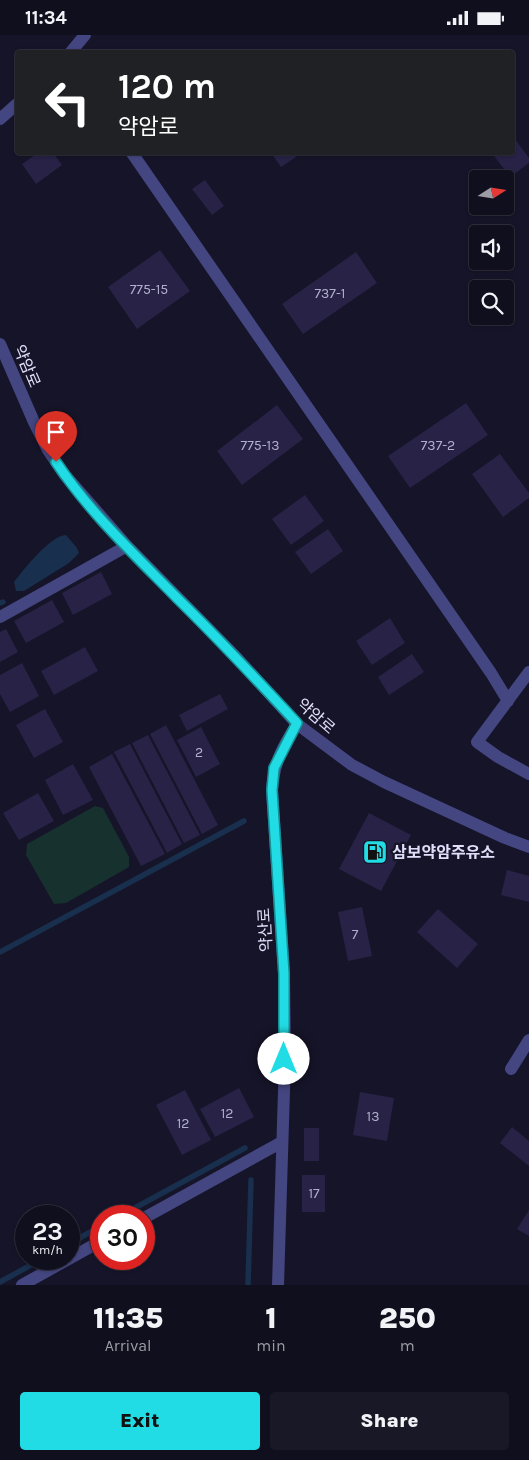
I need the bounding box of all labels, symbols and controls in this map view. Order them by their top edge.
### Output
text: 11:34 [25,7,67,29]
text: 120 m [118,66,216,107]
icon: left [35,70,100,135]
text: 약암로 [118,114,179,140]
north arrow [469,170,514,215]
map controls [469,170,514,325]
button: sound [469,225,514,270]
button: search [469,280,514,325]
house number: 775-15 [130,281,168,298]
house number: 737-1 [315,285,345,302]
street label: 약암로 [10,342,44,390]
pin [35,411,77,462]
icon: arrive [42,418,70,446]
house number: 775-13 [241,437,279,454]
house number: 737-2 [421,437,455,454]
street label: 약암로 [293,694,339,738]
house number: 2 [195,744,203,761]
fuel station icon: 삼보약암주유소 [362,839,388,865]
place label: 삼보약암주유소 [392,843,495,862]
street label: 약산로 [254,907,276,953]
house number: 7 [352,926,359,943]
position arrow [257,1032,309,1084]
house number: 12 [221,1105,233,1122]
house number: 13 [367,1108,379,1125]
house number: 12 [177,1115,189,1132]
house number: 17 [308,1185,320,1202]
speed limit sign: 30 [90,1205,155,1270]
text: 23 [32,1217,63,1246]
text: km/h [32,1243,63,1257]
text: 11:35 [93,1300,163,1336]
text: 1 [265,1300,277,1336]
text: 250 [379,1300,436,1336]
text: Arrival [105,1336,152,1355]
text: min [256,1336,286,1355]
text: m [400,1336,415,1355]
button: Exit [20,1392,260,1450]
button: Share [270,1392,509,1450]

